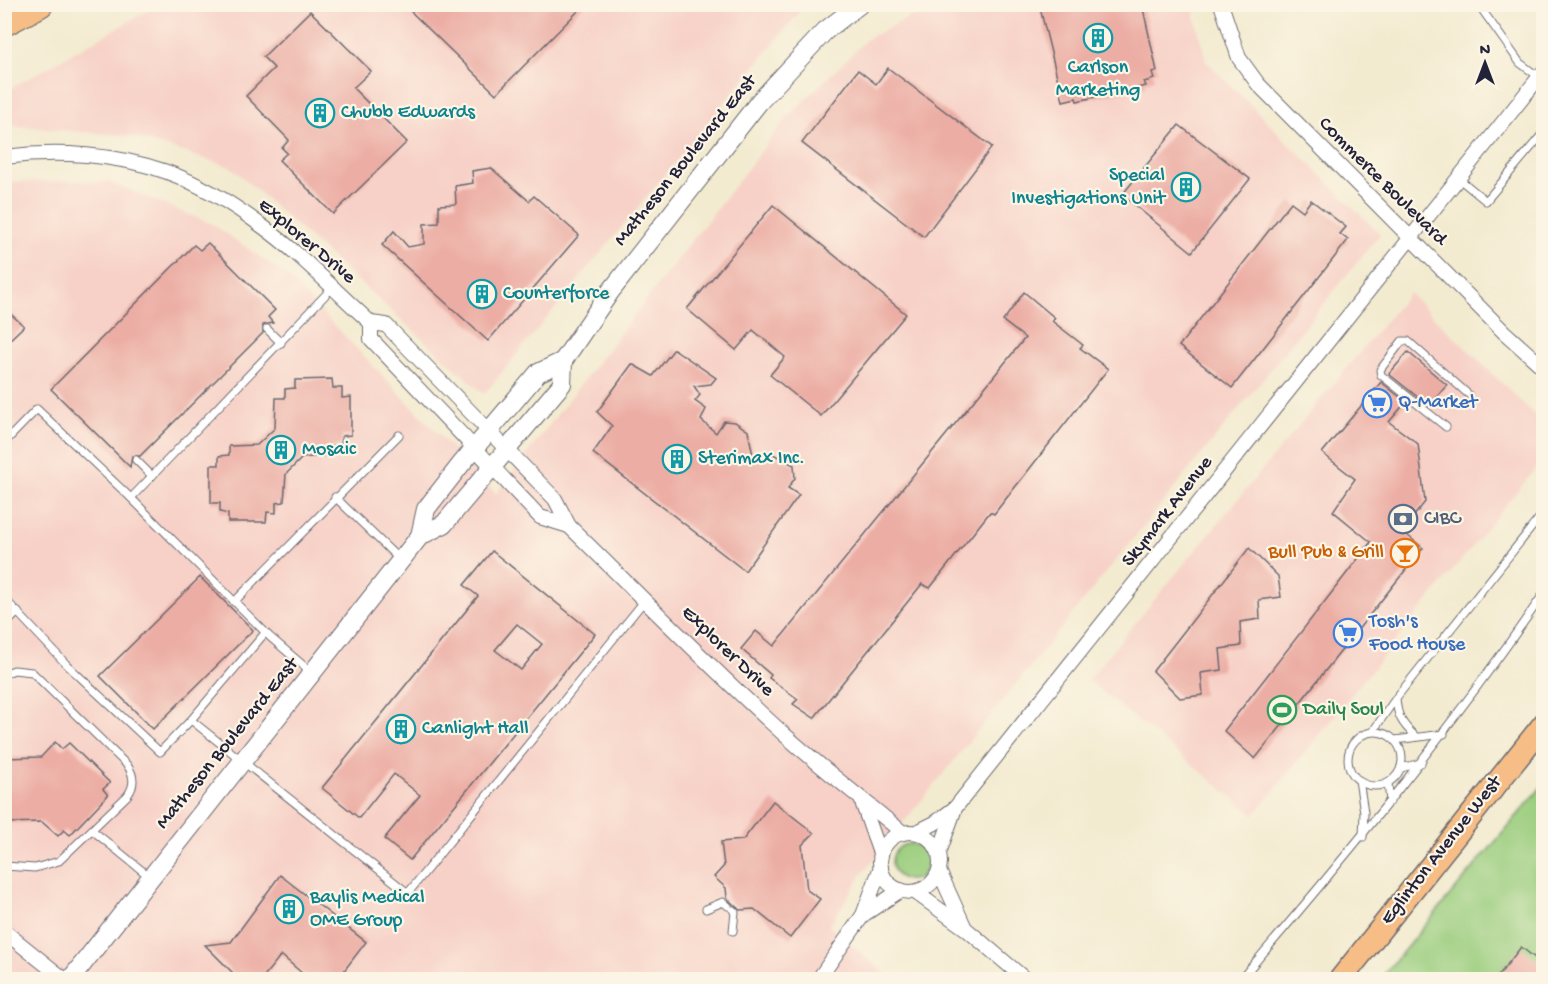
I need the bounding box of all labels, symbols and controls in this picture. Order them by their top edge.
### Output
building icon: Carlson Marketing [1082,22,1114,54]
north arrow [1455,33,1515,93]
text: N [1480,42,1491,61]
place label: Carlson Marketing [1056,57,1140,103]
street label: Matheson Boulevard East [610,69,763,251]
building icon: Chubb Edwards [304,97,336,129]
place label: Chubb Edwards [341,102,475,125]
street label: Commerce Boulevard [1313,113,1453,253]
place label: Special Investigations Unit [1011,165,1167,211]
building icon: Special Investigations Unit [1170,171,1202,203]
street label: Explorer Drive [252,194,360,290]
building icon: Counterforce [466,278,498,310]
place label: Counterforce [503,283,610,306]
supermarket icon: Q-Market [1361,387,1393,419]
place label: Q-Market [1398,392,1479,415]
building icon: Mosaic [265,434,297,466]
place label: Mosaic [302,439,357,462]
building icon: Sterimax Inc. [661,443,693,475]
place label: Sterimax Inc. [698,448,805,471]
street label: Skymark Avenue [1118,452,1219,572]
bank icon: CIBC [1387,503,1419,535]
place label: CIBC [1424,508,1462,531]
bar icon: Bull Pub & Grill [1389,537,1421,569]
place label: Bull Pub & Grill [1267,542,1384,565]
street label: Explorer Drive [676,602,779,703]
place label: Tosh's Food House [1368,611,1466,657]
supermarket icon: Tosh's Food House [1332,617,1364,649]
street label: Matheson Boulevard East [152,652,305,834]
sports icon: Daily Soul [1266,694,1298,726]
place label: Daily Soul [1301,699,1384,722]
building icon: Canlight Hall [385,713,417,745]
place label: Canlight Hall [422,718,529,741]
street label: Eglinton Avenue West [1377,771,1508,930]
place label: Baylis Medical OME Group [309,887,425,933]
building icon: Baylis Medical OME Group [273,893,305,925]

